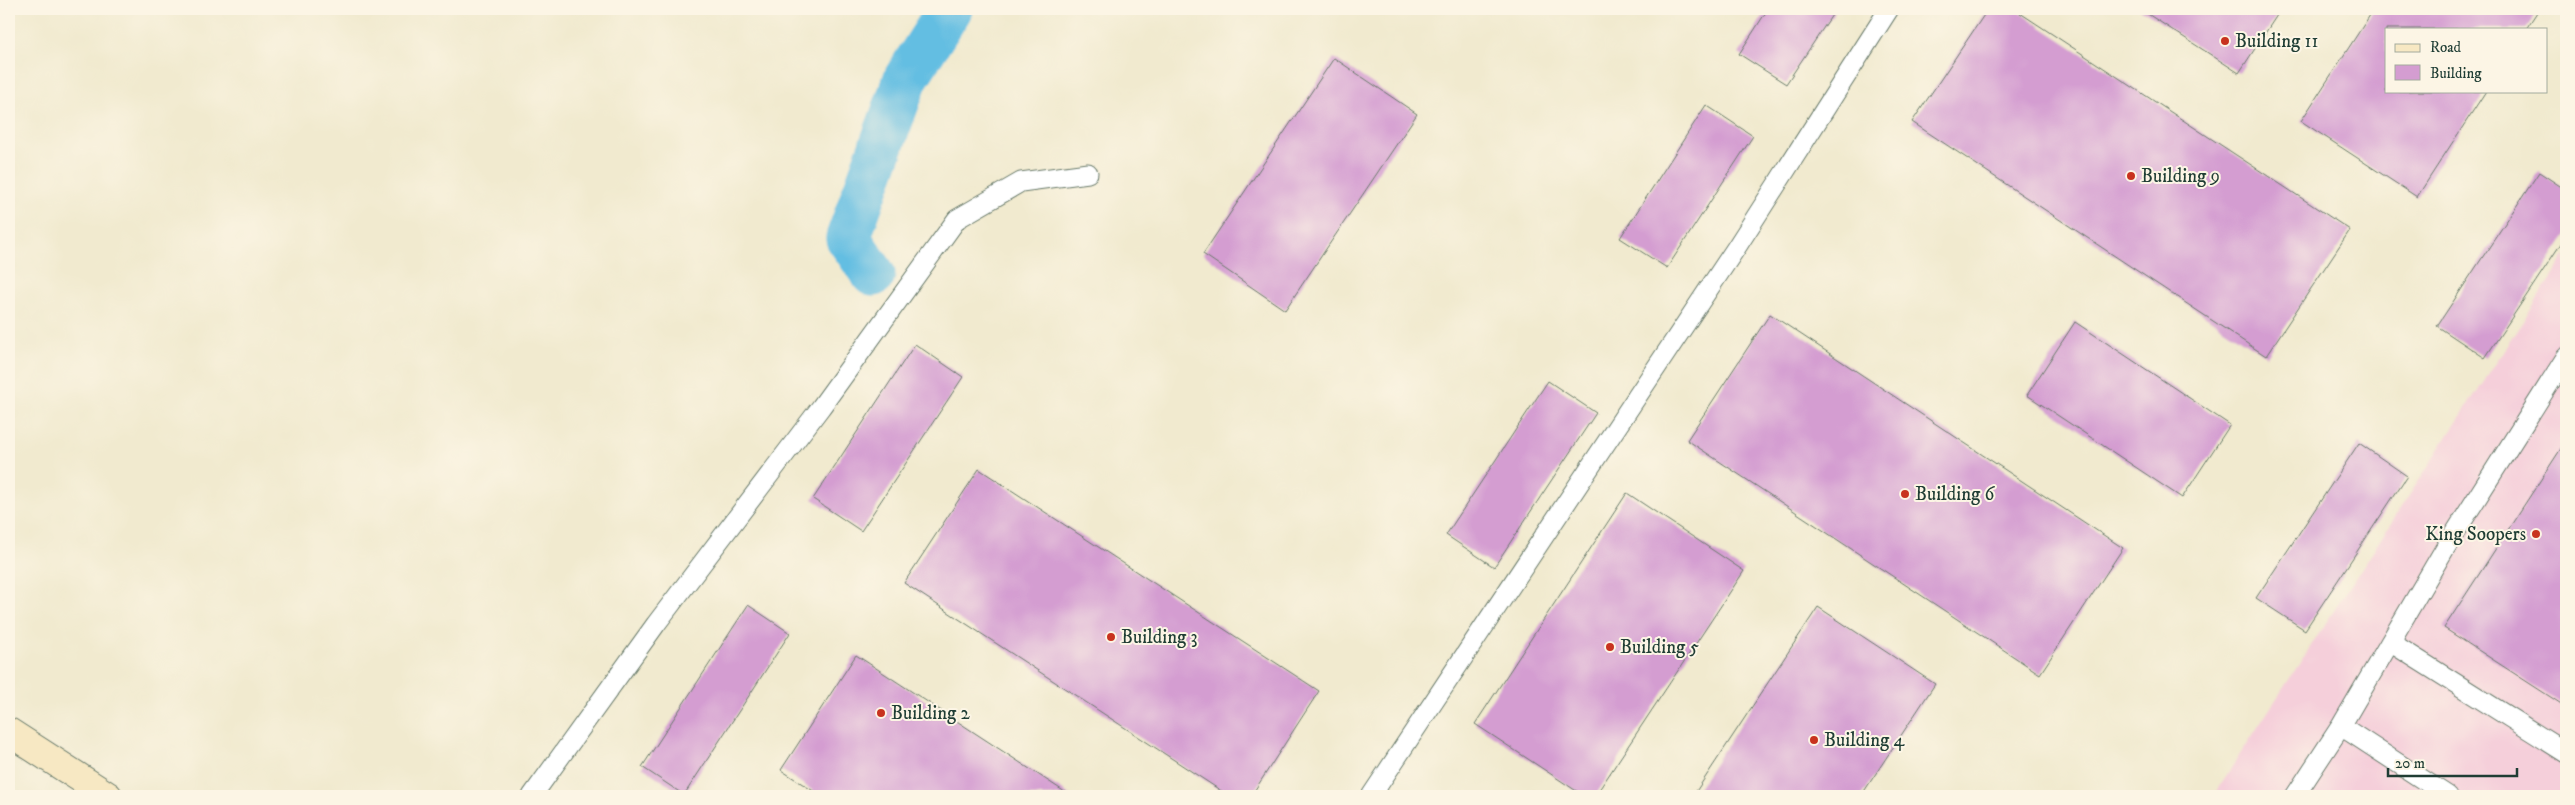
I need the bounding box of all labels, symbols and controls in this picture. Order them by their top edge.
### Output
legend [2385,28,2548,92]
place label: Building 11 [2235,30,2318,53]
marker: Building 11 [2219,35,2231,47]
text: Road [2430,38,2462,57]
text: Building [2430,64,2482,83]
place label: Building 9 [2141,165,2220,188]
marker: Building 9 [2125,170,2137,182]
place label: Building 6 [1915,483,1995,506]
marker: Building 6 [1899,488,1911,500]
place label: King Soopers [2425,523,2526,546]
marker: King Soopers [2530,528,2542,540]
place label: Building 3 [1121,626,1198,649]
marker: Building 3 [1105,631,1117,643]
place label: Building 5 [1620,636,1699,659]
marker: Building 5 [1604,641,1616,653]
place label: Building 2 [891,702,970,725]
marker: Building 2 [875,707,887,719]
place label: Building 4 [1824,729,1905,752]
marker: Building 4 [1808,734,1820,746]
scale bar [2388,745,2516,777]
text: 20 m [2395,754,2425,773]

